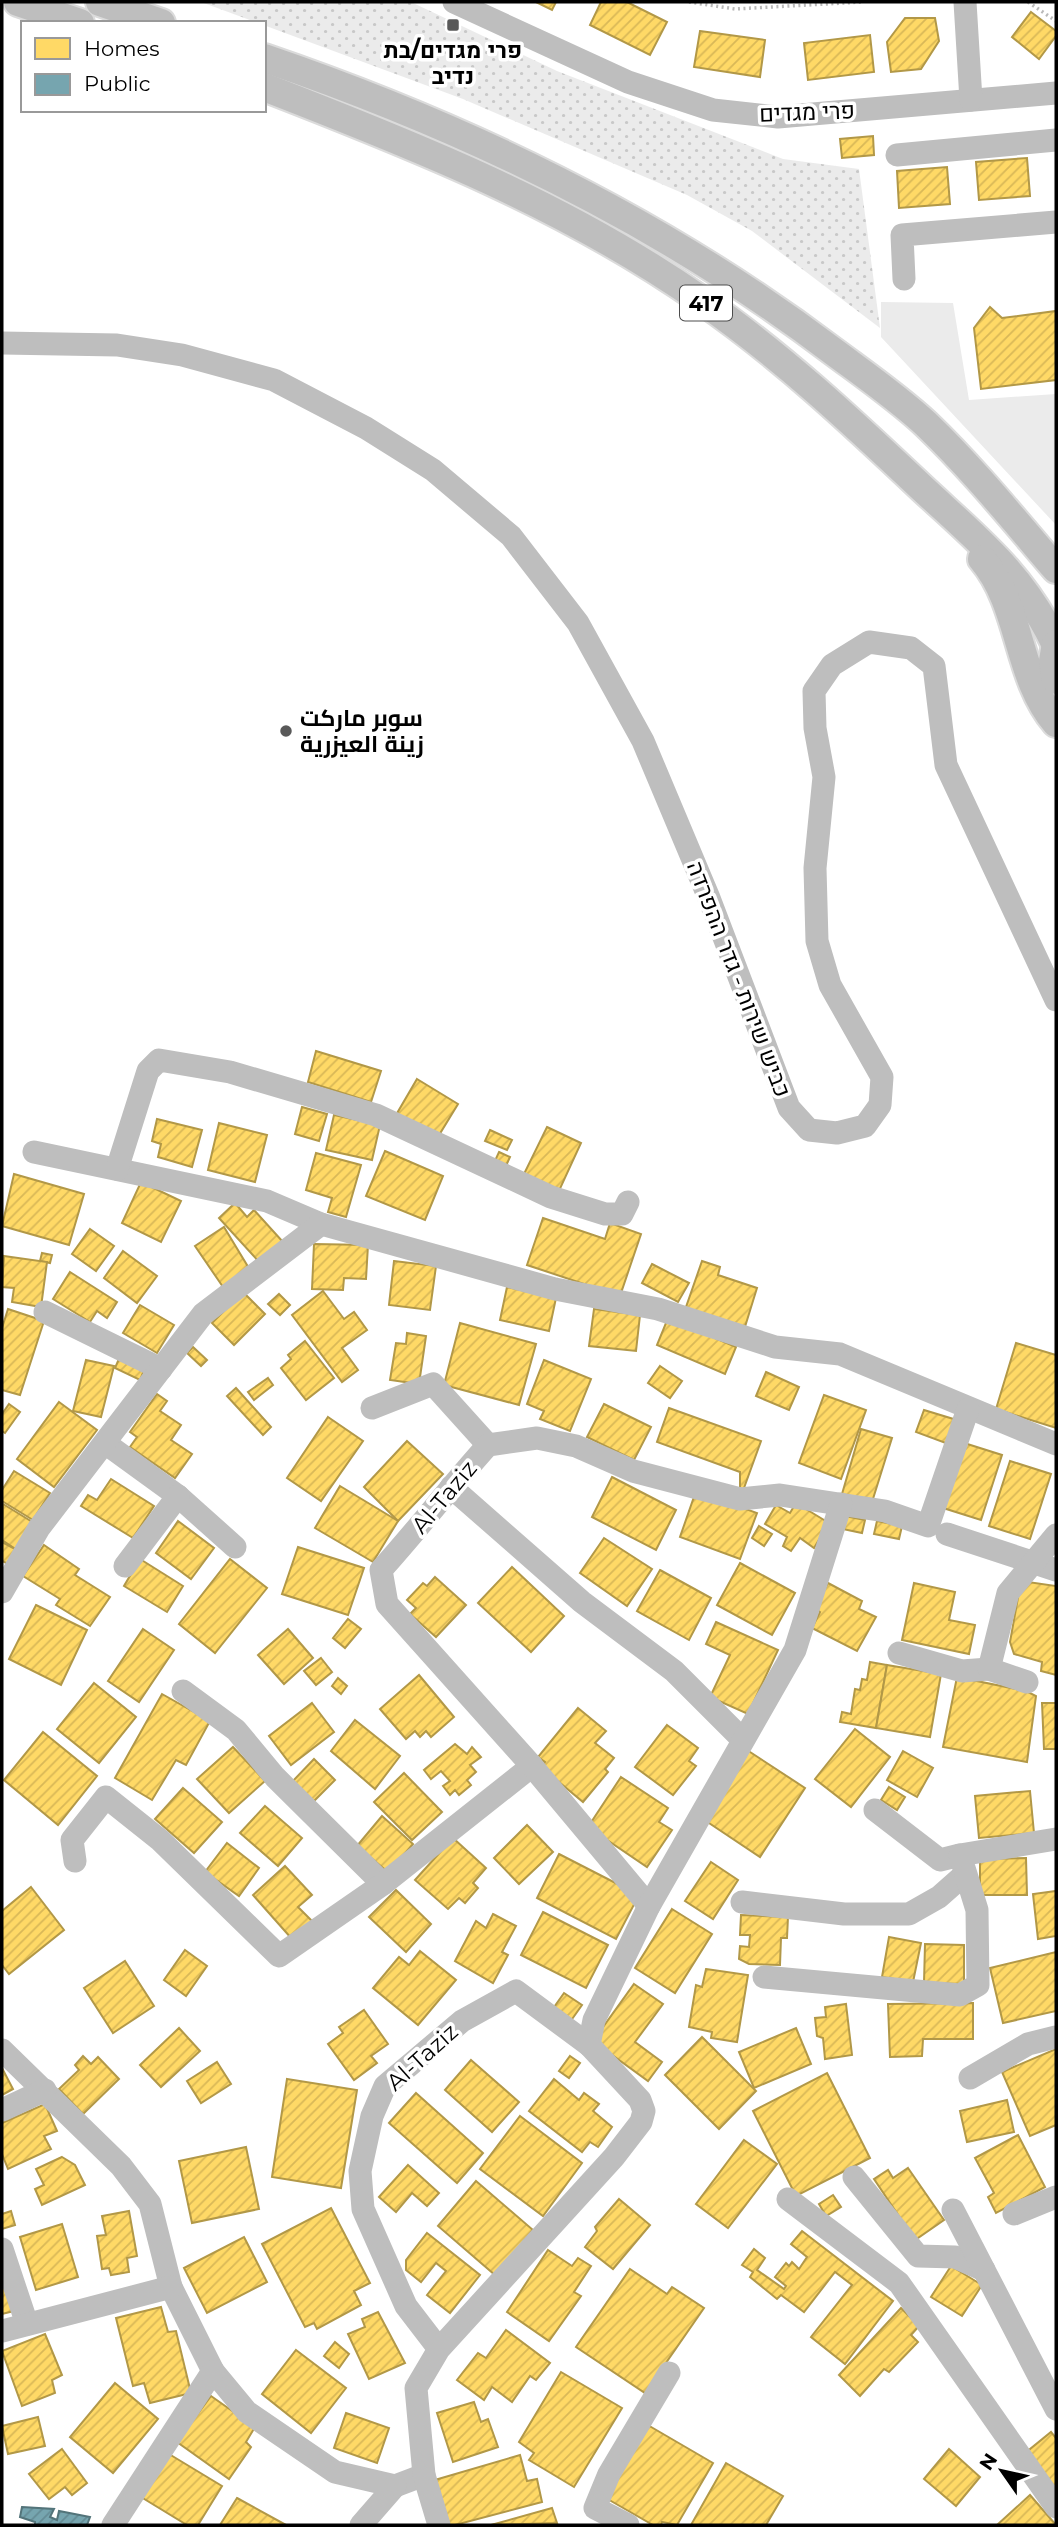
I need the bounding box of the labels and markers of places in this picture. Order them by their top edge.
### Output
marker: פרי מגדים/בת נדיב [445,17,461,33]
place label: פרי מגדים/בת נדיב [384,36,522,90]
place label: سوبر ماركت زينة العيزرية [300,704,424,758]
marker: سوبر ماركت زينة العيزرية [278,723,294,739]

